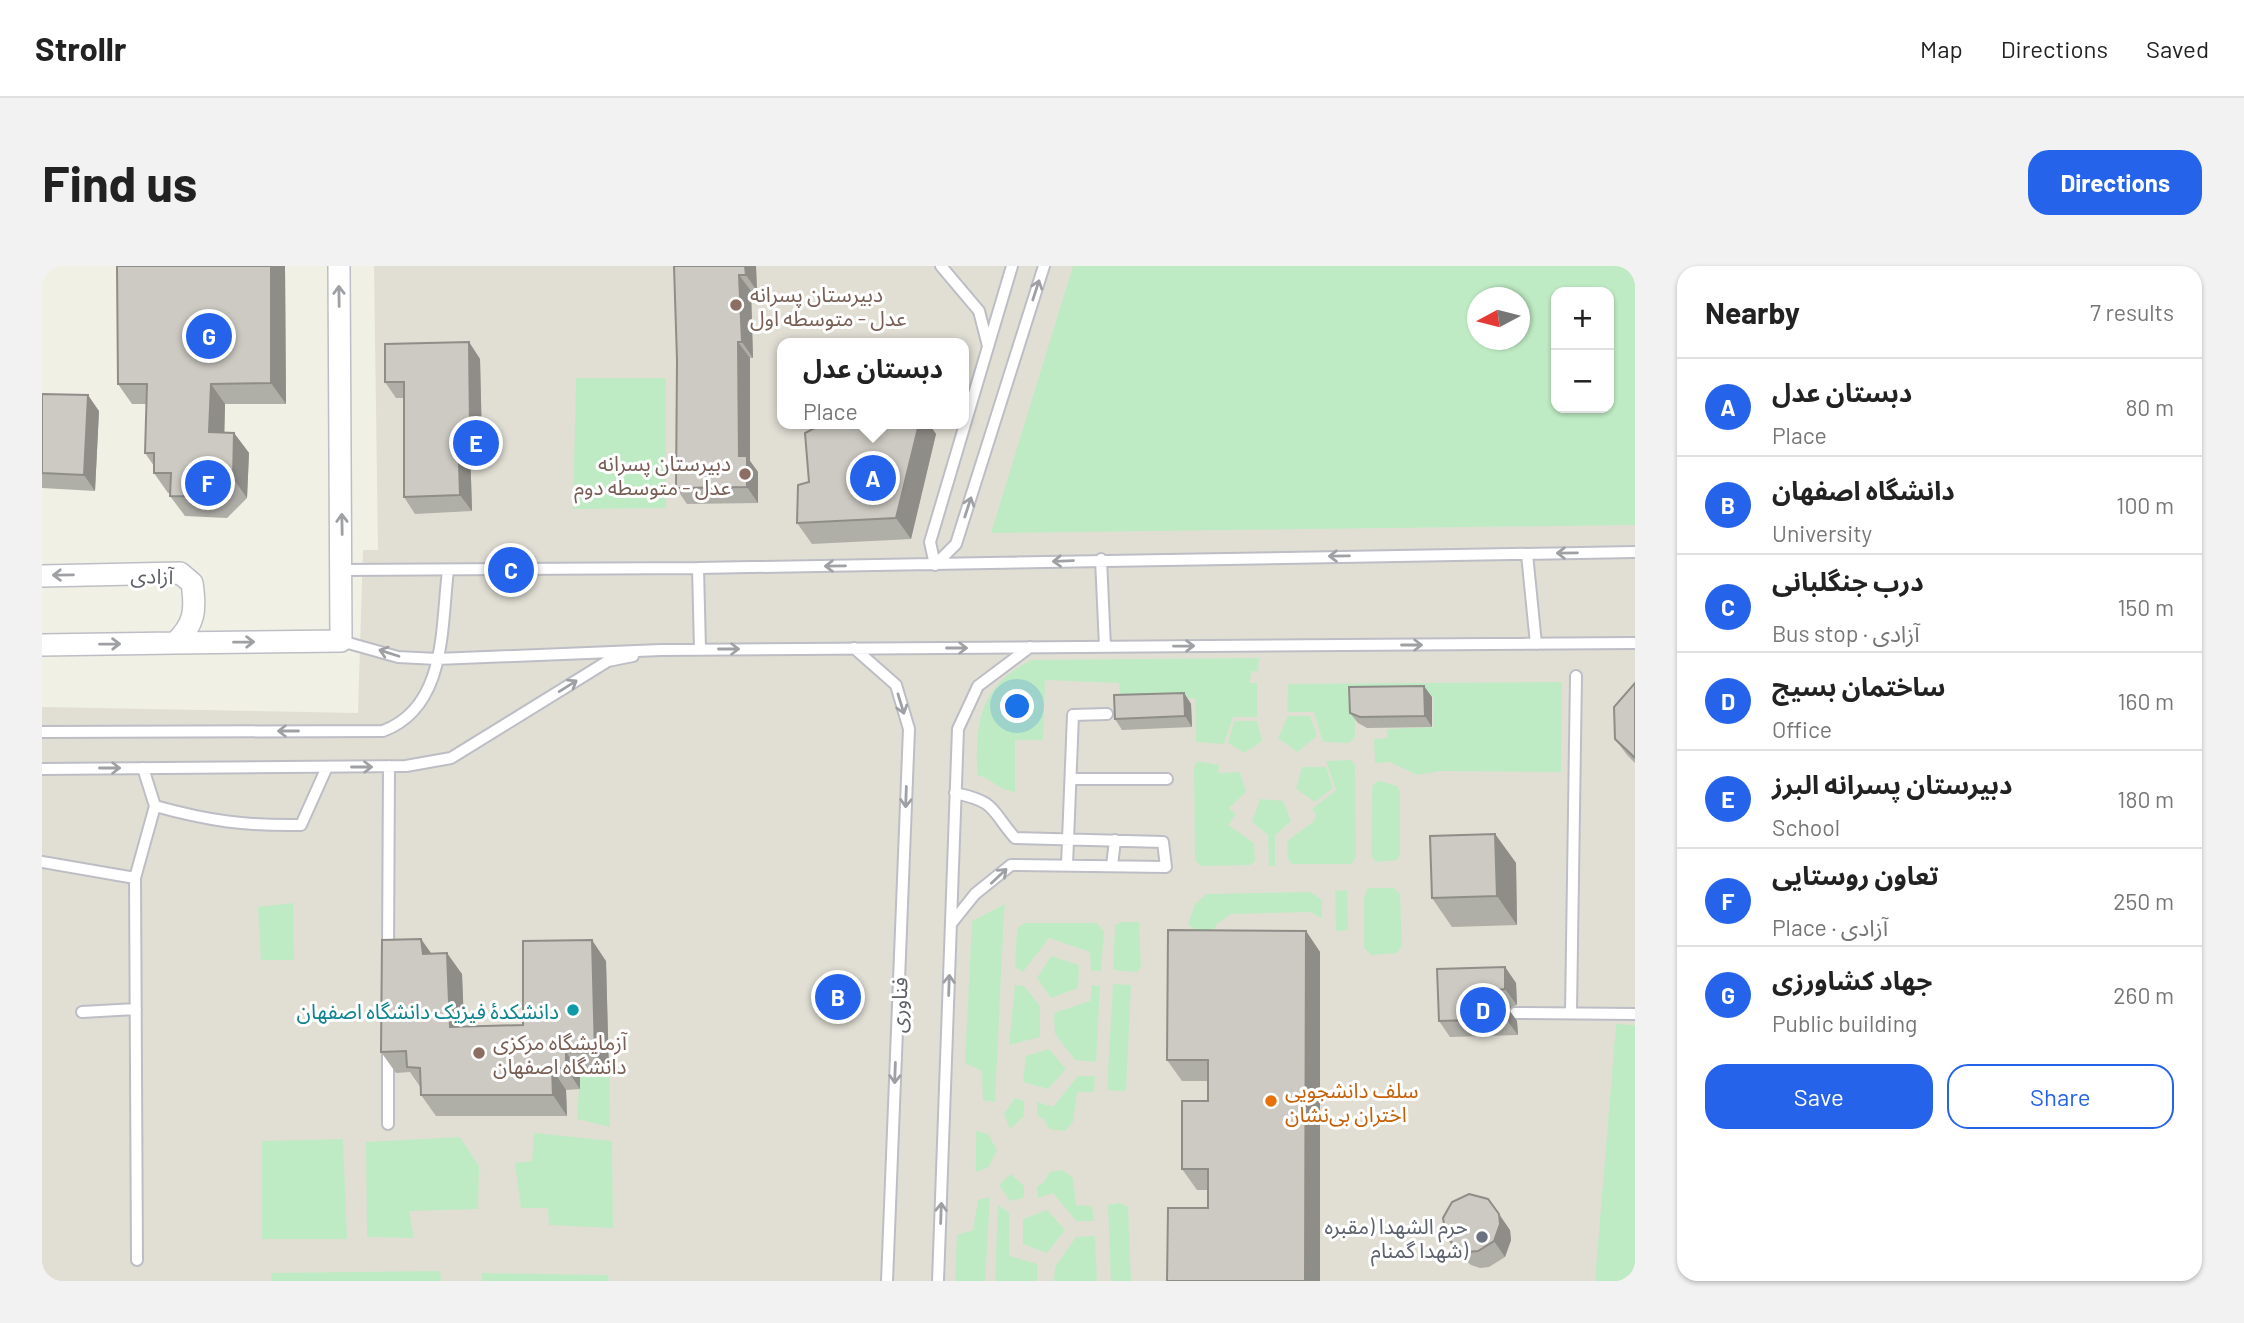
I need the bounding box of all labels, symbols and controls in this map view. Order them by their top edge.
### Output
text: Strollr [35,28,127,68]
text: Map [1920,34,1963,63]
text: Directions [2001,34,2108,63]
text: Saved [2146,34,2209,63]
button: Directions [2028,150,2202,215]
text: Find us [42,153,197,212]
one-way arrow [1031,279,1044,301]
place label: دبیرستان پسرانه عدل - متوسطه اول [750,281,907,331]
one-way arrow [333,285,346,308]
north arrow [1467,287,1530,350]
map controls [1551,287,1614,413]
button: + [1551,287,1614,350]
text: Nearby [1705,294,1800,330]
marker: دبیرستان پسرانه عدل - متوسطه اول [728,297,744,313]
text: 7 results [2090,298,2174,326]
pin: G [186,310,232,362]
popup [777,338,969,429]
button: − [1551,350,1614,413]
text: دبستان عدل [803,352,943,383]
text: دبستان عدل [1772,376,1912,407]
text: A [1720,393,1736,421]
text: 80 m [2125,393,2174,421]
text: Place [803,397,858,425]
pin: E [453,417,499,469]
text: Place [1772,421,1827,449]
place label: دبیرستان پسرانه عدل - متوسطه دوم [574,450,731,504]
pin: A [850,452,896,504]
pin: F [185,457,231,509]
marker: دبیرستان پسرانه عدل - متوسطه دوم [737,466,753,482]
text: دانشگاه اصفهان [1772,474,1955,505]
text: B [1721,491,1735,519]
text: 100 m [2116,491,2174,519]
one-way arrow [962,496,975,518]
one-way arrow [335,512,349,535]
text: University [1772,519,1872,547]
pin: C [488,544,534,596]
one-way arrow [1556,546,1579,560]
one-way arrow [1328,549,1351,563]
one-way arrow [1052,554,1075,567]
one-way arrow [824,559,847,573]
street label: آزادی [130,562,175,589]
text: درب جنگلبانی [1772,565,1924,596]
one-way arrow [52,569,75,582]
text: C [1721,593,1735,621]
text: 150 m [2118,593,2174,621]
text: Bus stop · آزادی [1772,619,1920,647]
one-way arrow [232,636,255,649]
one-way arrow [98,638,121,651]
one-way arrow [1400,638,1423,652]
one-way arrow [1172,639,1195,653]
one-way arrow [945,641,968,655]
one-way arrow [717,642,740,656]
one-way arrow [378,646,400,659]
text: ساختمان بسیج [1772,670,1946,701]
one-way arrow [558,678,578,692]
text: D [1721,687,1735,715]
text: 160 m [2117,687,2174,715]
your location [1000,689,1034,723]
one-way arrow [896,693,909,715]
text: Office [1772,715,1832,743]
one-way arrow [277,724,300,738]
one-way arrow [350,760,373,774]
one-way arrow [98,761,121,775]
text: دبیرستان پسرانه البرز [1772,768,2012,799]
one-way arrow [899,785,912,808]
text: E [1721,785,1735,813]
text: 180 m [2117,785,2174,813]
text: School [1772,813,1840,841]
text: تعاون روستایی [1772,859,1939,890]
one-way arrow [990,868,1008,884]
text: F [1722,887,1734,915]
text: 250 m [2113,887,2174,915]
text: Place · آزادی [1772,913,1888,941]
text: جهاد کشاورزی [1772,964,1932,995]
pin: B [815,971,861,1023]
one-way arrow [942,974,955,997]
street label: فناوری [885,977,912,1033]
text: G [1721,981,1735,1009]
text: 260 m [2113,981,2174,1009]
pin: D [1460,984,1506,1036]
place label: دانشکدهٔ فیزیک دانشگاه اصفهان [297,998,559,1024]
marker: دانشکدهٔ فیزیک دانشگاه اصفهان [565,1002,581,1018]
text: Public building [1772,1009,1917,1037]
place label: آزمایشگاه مرکزی دانشگاه اصفهان [493,1029,628,1079]
marker: آزمایشگاه مرکزی دانشگاه اصفهان [471,1045,487,1061]
one-way arrow [888,1062,901,1085]
button: Save [1705,1064,1933,1129]
button: Share [1947,1064,2174,1129]
place label: سلف دانشجویی اختران بی‌نشان [1285,1077,1419,1127]
marker: سلف دانشجویی اختران بی‌نشان [1263,1093,1279,1109]
one-way arrow [934,1202,947,1225]
place label: حرم الشهدا (مقبره شهدا گمنام) [1324,1213,1469,1267]
marker: حرم الشهدا (مقبره شهدا گمنام) [1474,1229,1490,1245]

